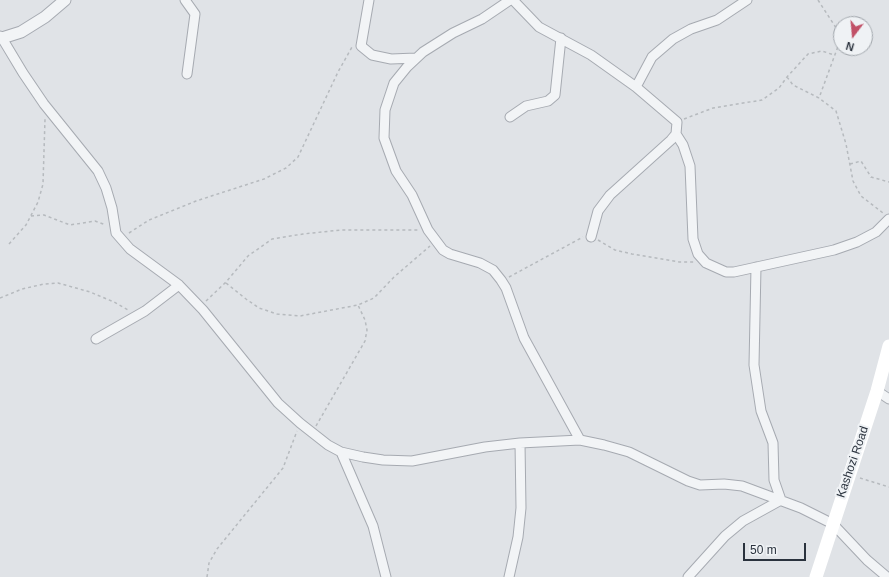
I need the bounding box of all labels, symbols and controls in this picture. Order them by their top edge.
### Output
north arrow [833,16,873,56]
text: N [844,40,855,53]
street label: Kashozi Road [834,424,872,500]
scale bar [745,535,808,561]
text: 50 m [750,543,777,557]

